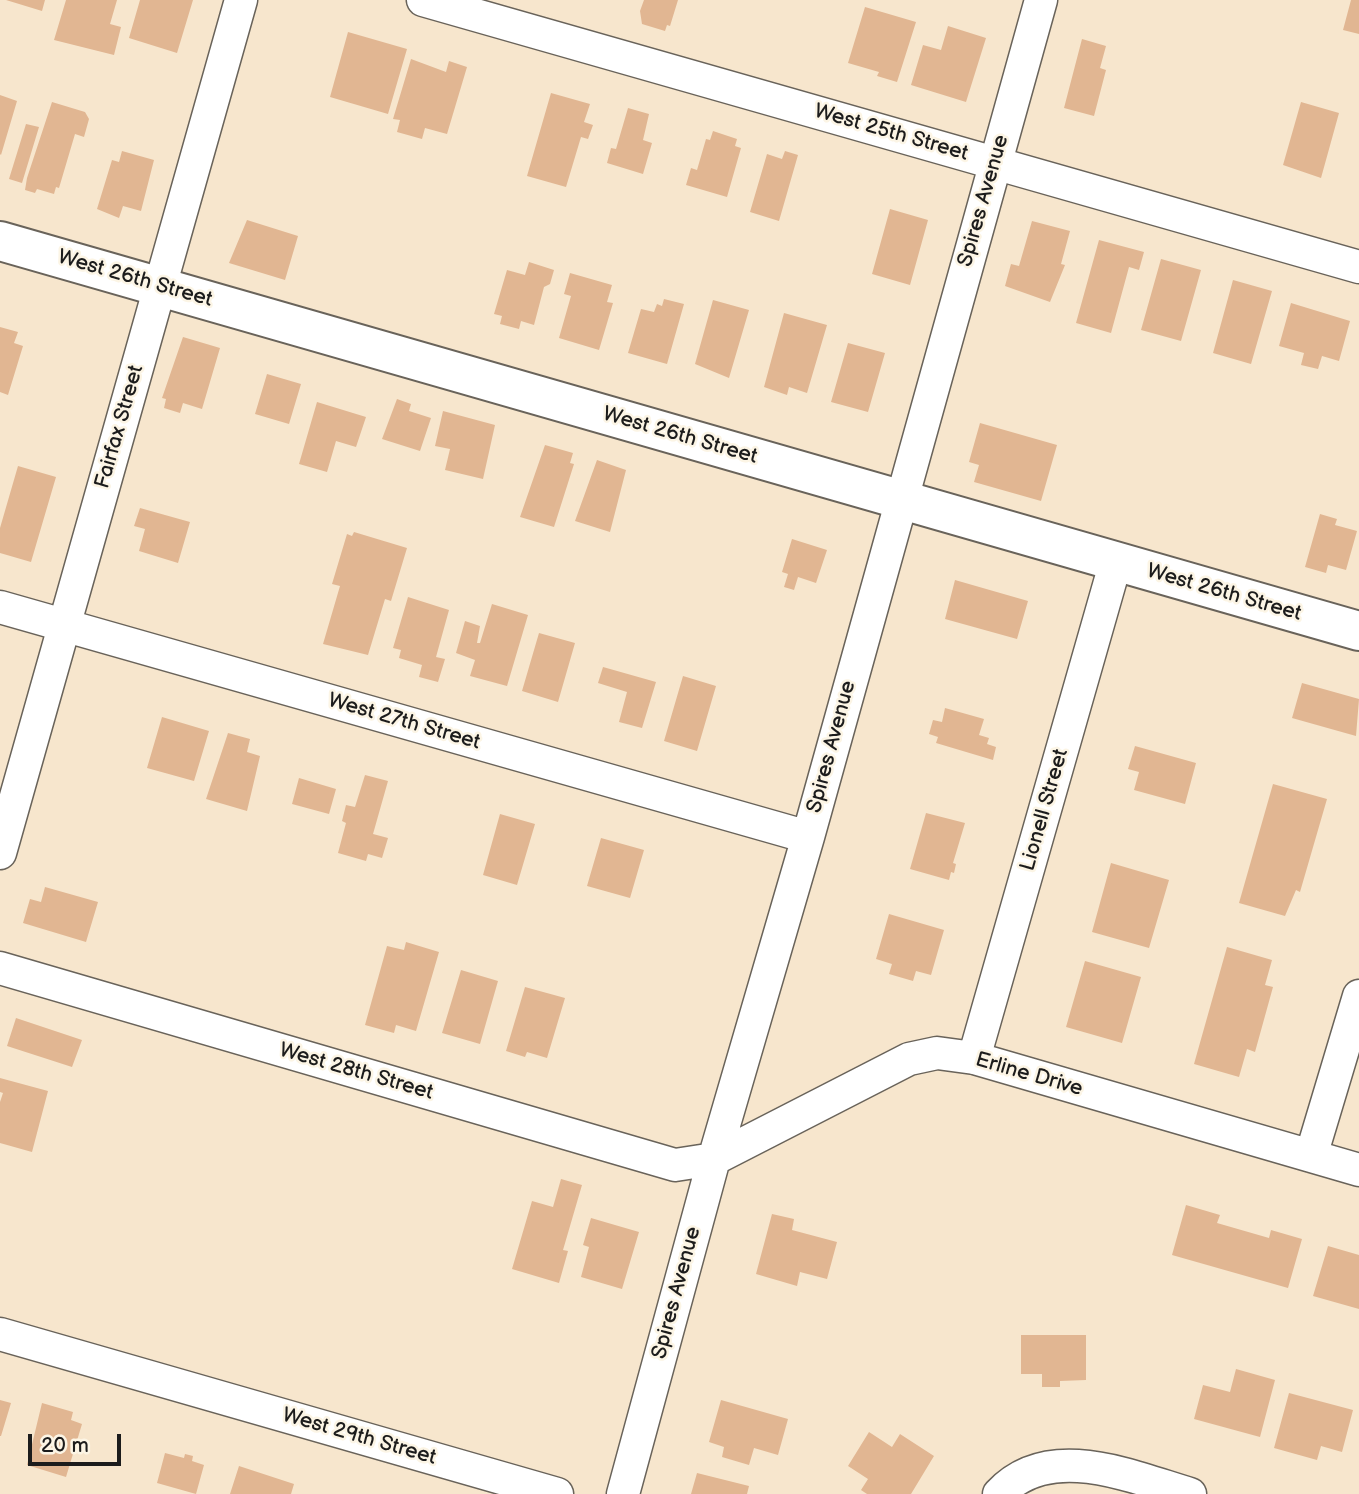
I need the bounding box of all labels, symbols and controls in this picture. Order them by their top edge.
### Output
street label: West 25th Street [811,99,971,167]
street label: Spires Avenue [953,132,1015,270]
street label: West 26th Street [55,245,215,313]
street label: Fairfax Street [90,362,150,492]
street label: West 26th Street [600,402,760,470]
street label: West 26th Street [1144,559,1304,627]
street label: Spires Avenue [802,678,862,816]
street label: West 27th Street [325,688,483,756]
street label: Lionell Street [1016,746,1074,874]
street label: West 28th Street [276,1038,436,1106]
street label: Erline Drive [972,1048,1086,1102]
street label: Spires Avenue [647,1224,707,1362]
street label: West 29th Street [279,1403,439,1471]
scale bar [32,1420,124,1464]
text: 20 m [41,1433,89,1458]

